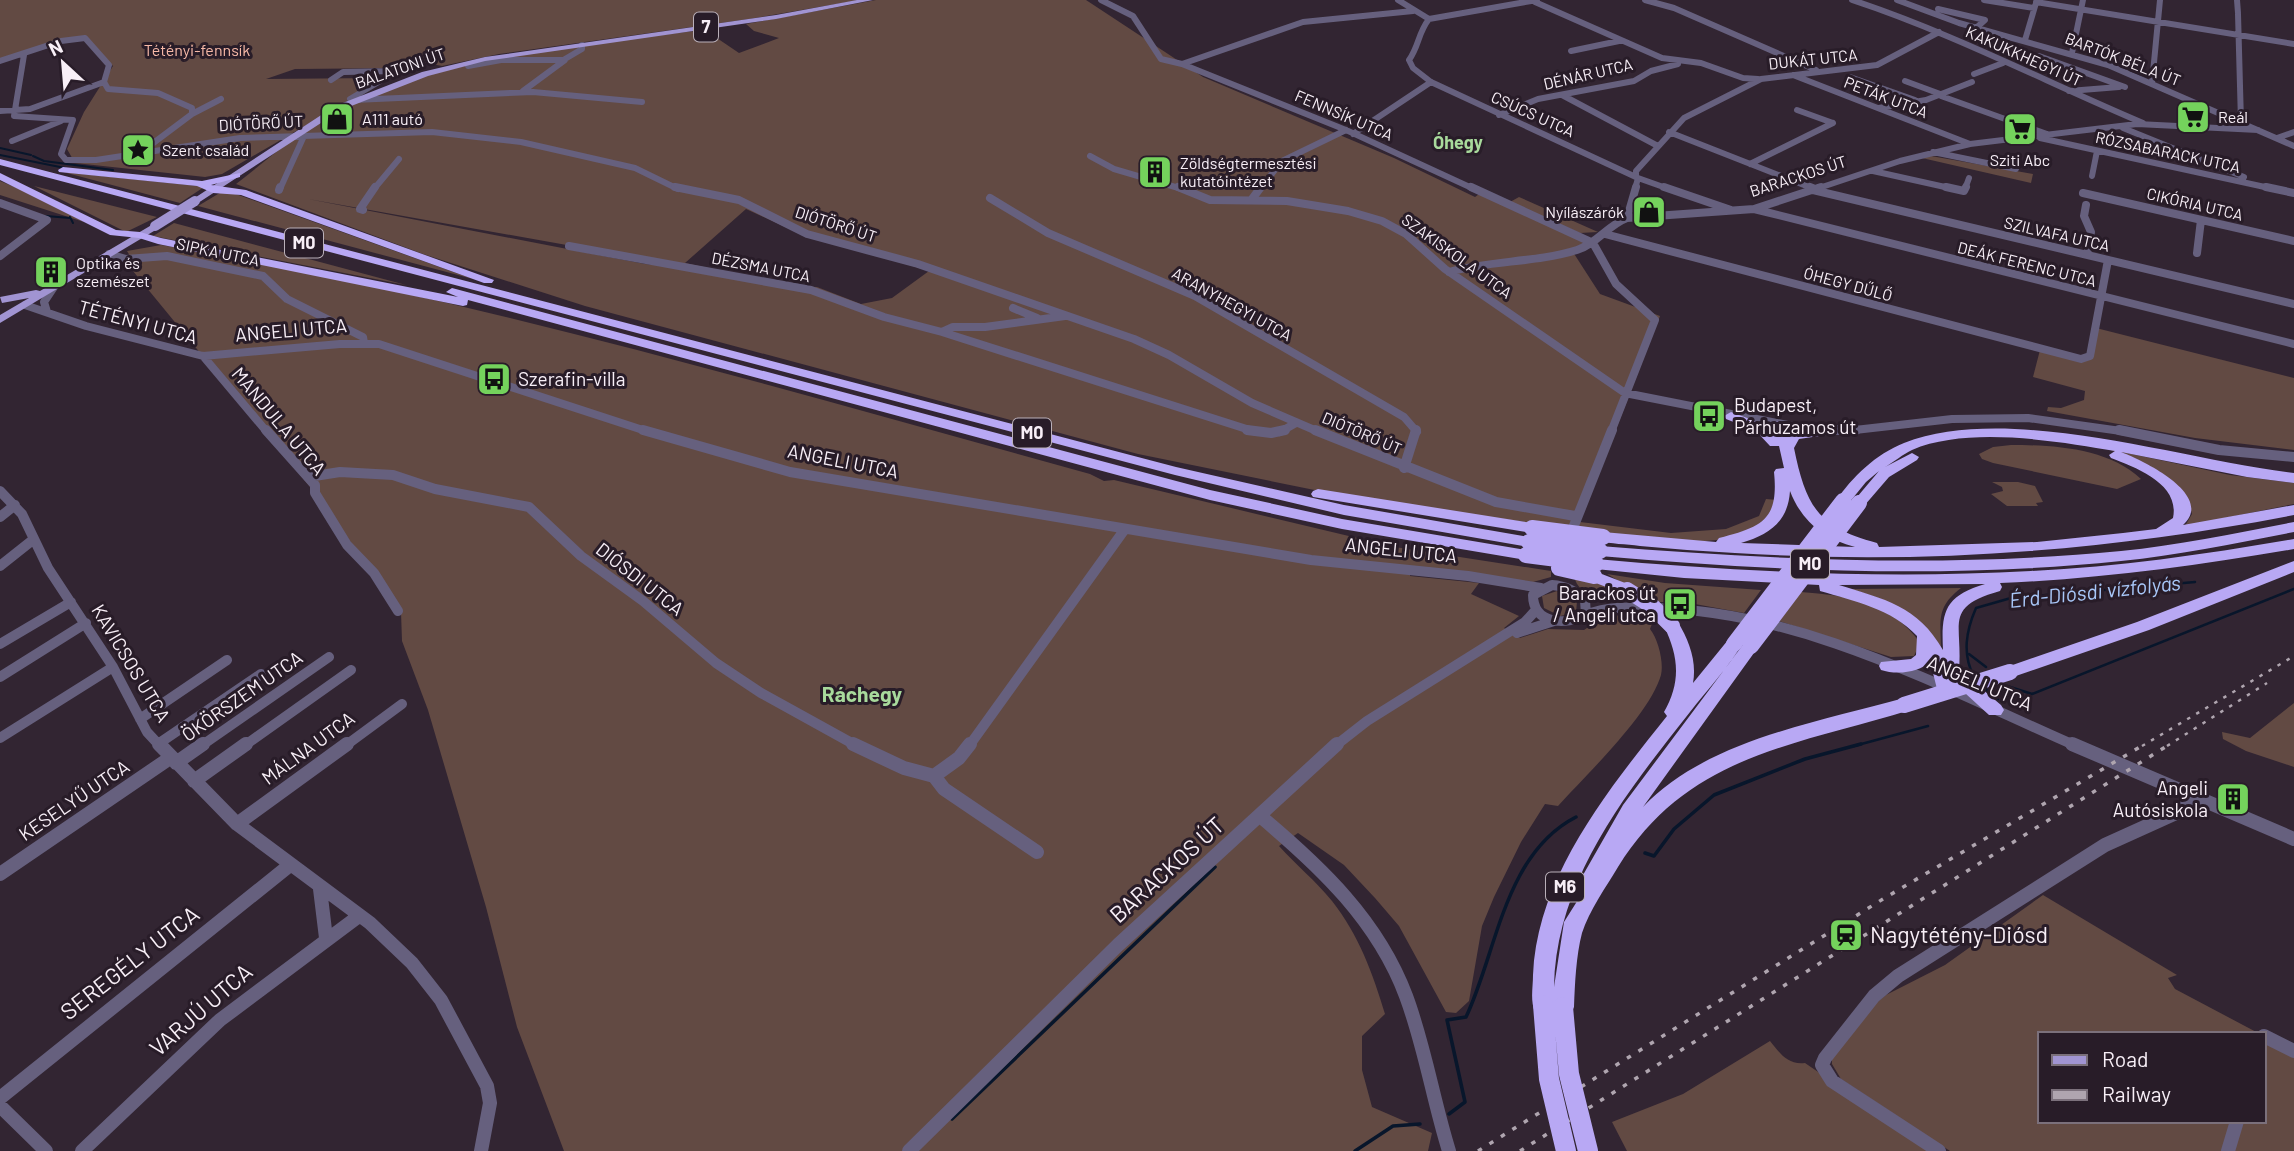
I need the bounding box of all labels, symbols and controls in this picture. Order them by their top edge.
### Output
road number: 7 [694,12,718,42]
street label: KAKUKKHEGYI ÚT [1963,21,2085,90]
north arrow [28,28,98,98]
street label: BARTÓK BÉLA ÚT [2063,28,2184,89]
text: N [45,34,66,60]
park label: Tétényi-fennsík [144,40,250,59]
street label: BALATONI ÚT [352,43,447,92]
street label: DUKÁT UTCA [1767,44,1859,73]
street label: DÉNÁR UTCA [1541,54,1635,93]
street label: PETÁK UTCA [1842,72,1931,121]
street label: FENNSÍK UTCA [1292,85,1396,144]
street label: CSÚCS UTCA [1488,87,1578,141]
supermarket icon: Reál [2174,98,2212,136]
shop icon: A111 autó [318,100,356,138]
place label: Reál [2218,107,2248,126]
place label: A111 autó [362,109,423,128]
supermarket icon: Sziti Abc [2001,110,2039,148]
street label: DIÓTÖRŐ ÚT [218,111,304,134]
street label: RÓZSABARACK UTCA [2094,127,2243,176]
place icon: Szent család [119,131,157,169]
district label: Óhegy [1433,131,1483,153]
place label: Szent család [162,140,249,159]
place label: Sziti Abc [1990,150,2050,169]
street label: BARACKOS ÚT [1747,151,1849,200]
building icon: Zöldségtermesztési kutatóintézet [1136,153,1174,191]
place label: Zöldségtermesztési kutatóintézet [1180,153,1317,190]
street label: CIKÓRIA UTCA [2145,183,2245,224]
shop icon: Nyílászárók [1630,193,1668,231]
street label: DIÓTÖRŐ ÚT [793,201,879,246]
place label: Nyílászárók [1545,202,1624,221]
street label: SZAKISKOLA UTCA [1399,209,1516,302]
street label: SZILVAFA UTCA [2002,212,2112,255]
road number: M0 [285,229,323,258]
street label: SIPKA UTCA [175,233,262,270]
street label: DEÁK FERENC UTCA [1956,237,2099,290]
street label: DÉZSMA UTCA [710,248,812,285]
building icon: Optika és szemészet [32,253,70,291]
place label: Optika és szemészet [76,253,150,290]
street label: ARANYHEGYI UTCA [1169,263,1296,344]
street label: ÓHEGY DŰLŐ [1802,263,1895,305]
street label: TÉTÉNYI UTCA [76,295,200,348]
street label: ANGELI UTCA [234,313,348,346]
bus stop icon: Szerafin-villa [475,360,513,398]
street label: MANDULA UTCA [228,362,331,479]
place label: Szerafin-villa [518,367,625,390]
place label: Budapest, Párhuzamos út [1734,393,1856,438]
bus stop icon: Budapest, Párhuzamos út [1690,397,1728,435]
street label: DIÓTÖRŐ ÚT [1320,407,1405,458]
road number: M0 [1013,418,1051,447]
street label: ANGELI UTCA [786,439,900,483]
street label: ANGELI UTCA [1344,532,1458,567]
street label: DIÓSDI UTCA [592,537,689,620]
road number: M0 [1791,550,1829,578]
water label: Érd-Diósdi vízfolyás [2008,569,2182,612]
place label: Barackos út / Angeli utca [1553,581,1656,626]
bus stop icon: Barackos út / Angeli utca [1661,585,1699,623]
street label: KAVICSOS UTCA [87,600,176,726]
street label: ÖKÖRSZEM UTCA [177,645,307,746]
street label: ANGELI UTCA [1924,650,2036,715]
district label: Ráchegy [822,681,903,706]
street label: MÁLNA UTCA [257,706,359,789]
street label: KESELYŰ UTCA [14,754,133,845]
place label: Angeli Autósiskola [2113,776,2208,821]
building icon: Angeli Autósiskola [2214,780,2252,818]
street label: BARACKOS ÚT [1103,810,1229,928]
road number: M6 [1546,872,1584,902]
street label: SEREGÉLY UTCA [54,899,204,1025]
station icon: Nagytétény-Diósd [1827,916,1865,954]
place label: Nagytétény-Diósd [1870,920,2048,948]
street label: VARJÚ UTCA [143,957,257,1061]
legend [2038,1032,2266,1123]
text: Road [2102,1046,2148,1071]
text: Railway [2102,1081,2171,1106]

